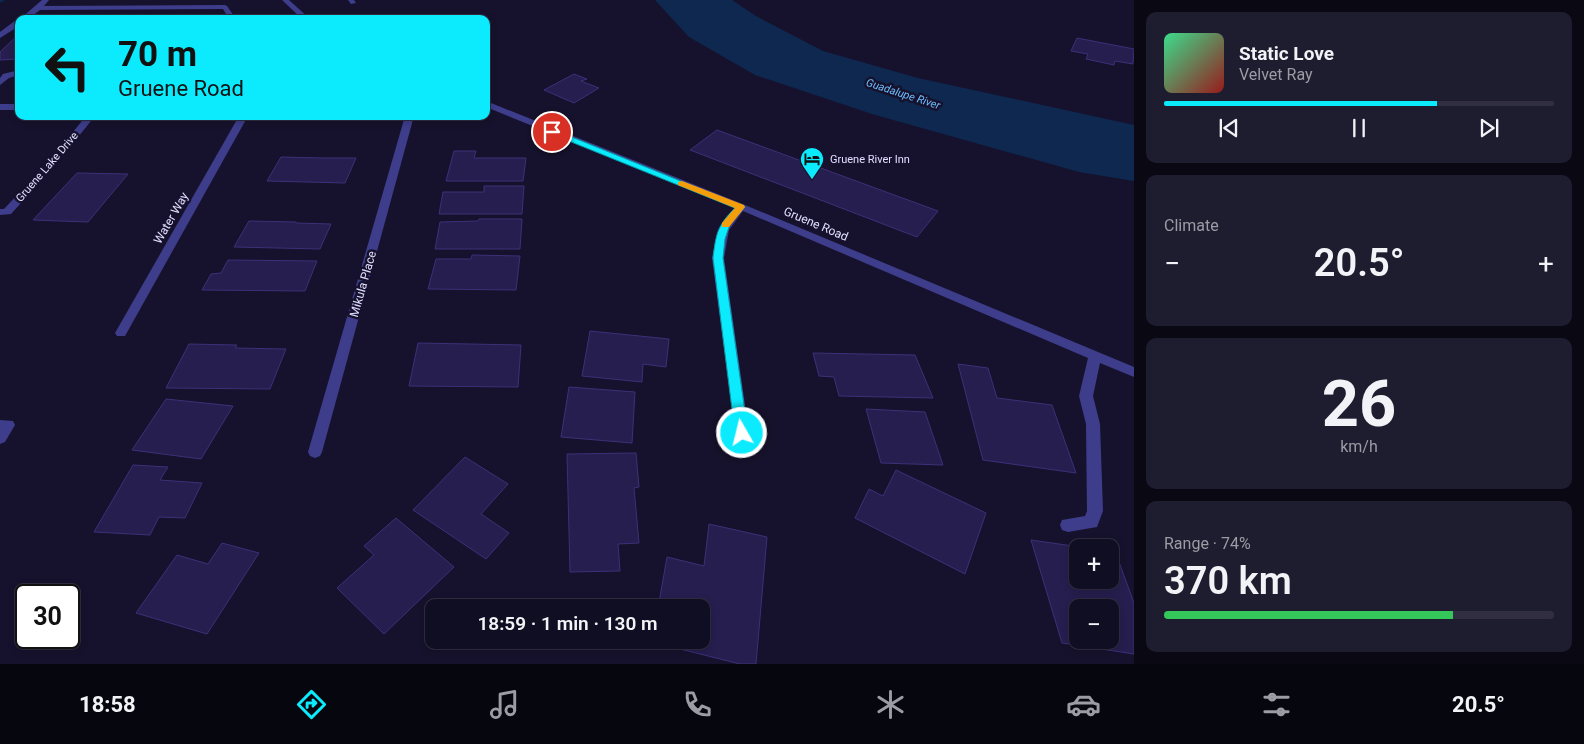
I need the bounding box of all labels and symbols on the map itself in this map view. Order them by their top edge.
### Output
water label: Guadalupe River [864,76,942,112]
pin [531,111,573,153]
street label: Gruene Lake Drive [13,129,81,205]
hotel icon: Gruene River Inn [799,146,825,180]
place label: Gruene River Inn [830,153,910,166]
street label: Water Way [151,190,191,246]
street label: Gruene Road [782,204,850,244]
street label: Mikula Place [347,249,379,319]
position arrow [715,406,767,458]
speed limit sign: 30 [15,584,80,649]

